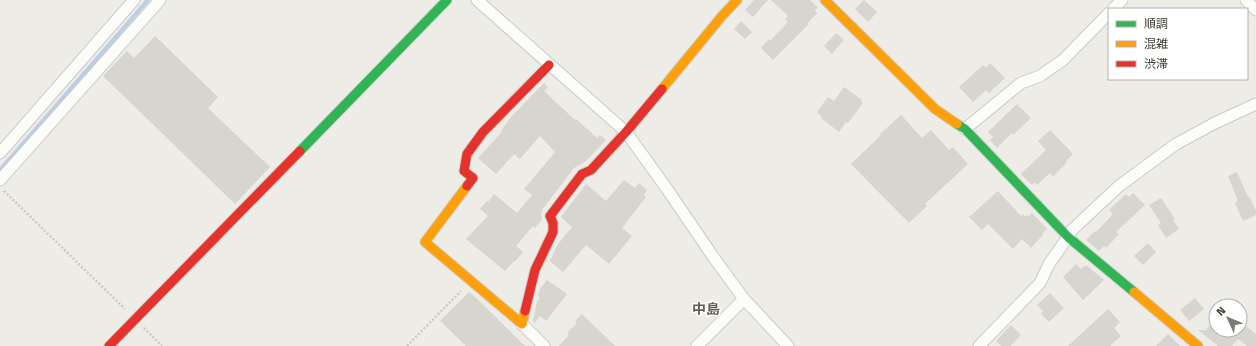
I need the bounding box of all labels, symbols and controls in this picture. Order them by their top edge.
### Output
legend [1108,8,1248,80]
text: 順調 [1144,14,1168,33]
text: 混雑 [1144,34,1168,53]
text: 渋滞 [1144,54,1168,73]
district label: 中島 [692,298,720,319]
north arrow [1208,298,1248,338]
text: N [1212,303,1229,319]

